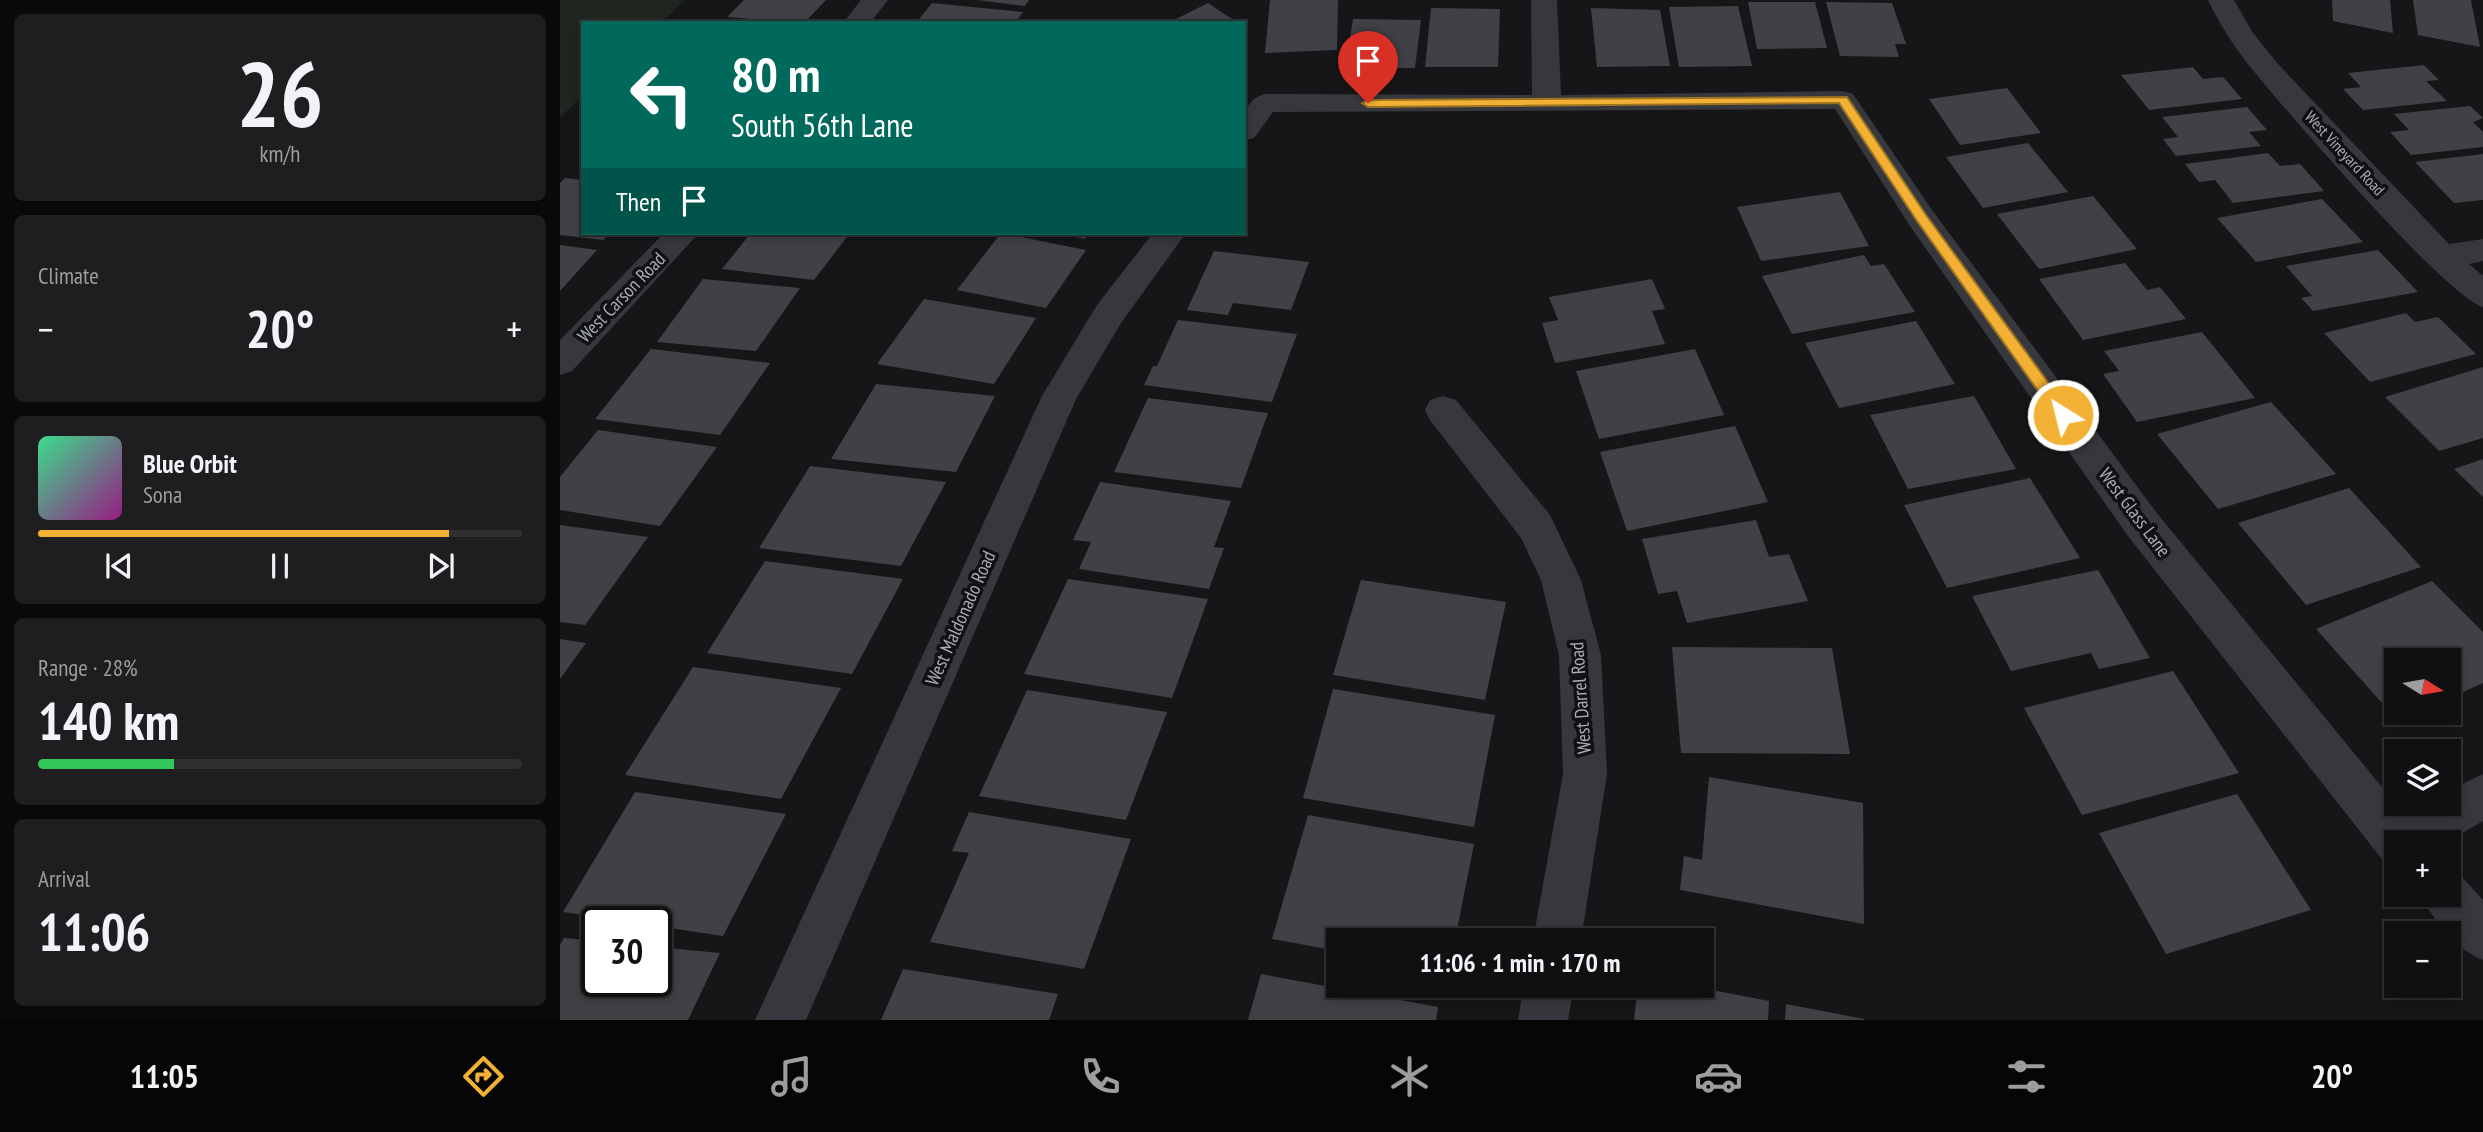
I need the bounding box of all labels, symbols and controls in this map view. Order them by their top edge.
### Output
pin [1338,31,1398,103]
text: 26 [237,34,324,152]
text: 80 m [731,42,820,106]
icon: arrive [1349,42,1387,80]
icon: left [616,49,707,140]
text: South 56th Lane [731,104,913,146]
street label: West Vineyard Road [2301,107,2389,199]
text: km/h [260,139,300,168]
icon: arrive [675,182,713,220]
text: Then [616,185,661,218]
street label: West Carson Road [572,247,670,347]
text: Climate [38,261,99,290]
text: 20° [246,295,314,362]
text: − [38,304,54,353]
text: + [506,304,522,353]
position arrow [2026,378,2100,452]
text: Blue Orbit [143,447,237,480]
street label: West Glass Lane [2094,463,2176,561]
text: Sona [143,480,182,509]
icon: previous [100,547,138,585]
icon: pause [261,547,299,585]
icon: next [422,547,460,585]
street label: West Maldonado Road [920,547,1000,689]
street label: West Darrel Road [1564,641,1596,755]
north arrow [2384,648,2460,724]
map controls [2384,648,2461,998]
text: Range · 28% [38,653,138,682]
text: 140 km [38,687,179,754]
button: layers [2384,739,2461,816]
button: + [2384,830,2461,907]
text: Arrival [38,864,90,893]
text: 11:06 [38,898,150,965]
speed limit sign: 30 [581,906,672,997]
button: − [2384,921,2461,998]
text: 11:06 · 1 min · 170 m [1420,946,1620,979]
icon: directions [459,1052,508,1101]
icon: music [767,1052,816,1101]
icon: phone [1076,1052,1125,1101]
icon: climate [1385,1052,1434,1101]
icon: car [1694,1052,1743,1101]
icon: filters [2002,1052,2051,1101]
text: 11:05 [130,1055,199,1097]
text: 20° [2311,1055,2353,1097]

